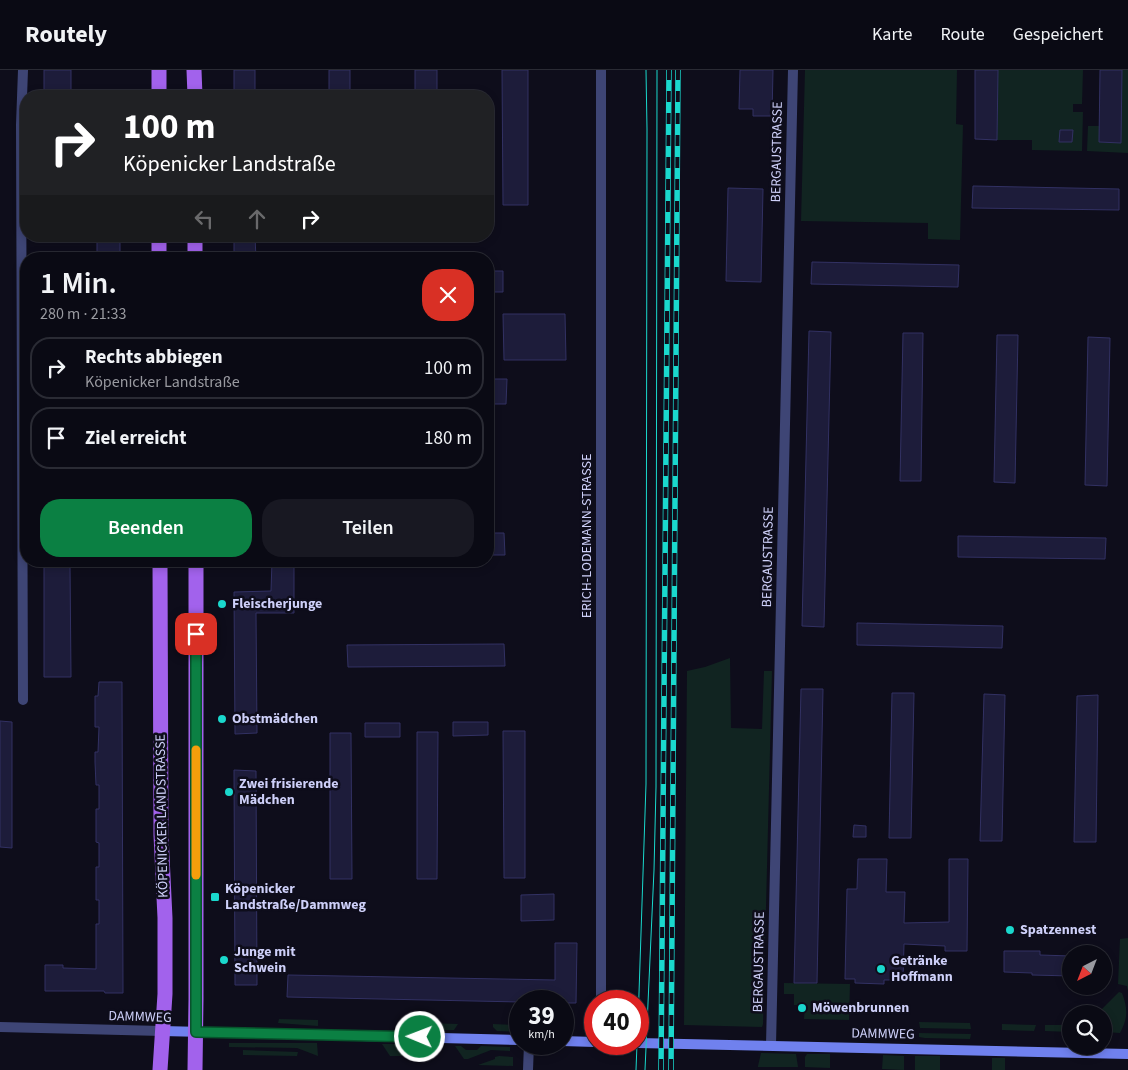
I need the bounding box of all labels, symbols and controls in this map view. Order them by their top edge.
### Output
text: Routely [25,17,107,52]
text: Karte [872,22,912,47]
text: Route [940,22,985,47]
text: Gespeichert [1013,22,1103,47]
street label: BERGAUSTRASSE [766,101,788,203]
text: 100 m [123,102,215,152]
icon: right [40,110,105,175]
text: Köpenicker Landstraße [123,148,336,180]
icon: left [190,205,218,233]
icon: ahead [243,205,271,233]
icon: right [296,205,324,233]
text: 1 Min. [40,262,117,305]
button: close [422,269,474,321]
text: 280 m · 21:33 [40,303,127,325]
text: Rechts abbiegen [85,344,223,371]
icon: right [42,354,70,382]
text: 100 m [424,355,472,382]
text: Köpenicker Landstraße [85,371,240,393]
icon: arrive [42,424,70,452]
text: Ziel erreicht [85,425,186,452]
text: 180 m [424,425,472,452]
street label: ERICH-LODEMANN-STRASSE [577,454,597,618]
button: Beenden [40,499,252,557]
button: Teilen [262,499,474,557]
street label: BERGAUSTRASSE [757,506,779,608]
place label: Fleischerjunge [232,594,322,614]
marker: Fleischerjunge [216,598,228,610]
pin [175,613,217,655]
icon: arrive [182,620,210,648]
place label: Obstmädchen [232,709,318,729]
marker: Obstmädchen [216,713,228,725]
street label: KÖPENICKER LANDSTRASSE [151,734,173,898]
place label: Zwei frisierende Mädchen [239,774,339,810]
marker: Zwei frisierende Mädchen [223,786,235,798]
place label: Köpenicker Landstraße/Dammweg [225,879,366,915]
marker: Köpenicker Landstraße/Dammweg [209,891,221,903]
street label: BERGAUSTRASSE [748,911,770,1013]
place label: Spatzennest [1020,920,1097,940]
marker: Spatzennest [1004,924,1016,936]
place label: Junge mit Schwein [234,942,296,978]
north arrow [1062,945,1112,995]
map controls [1062,945,1112,1055]
place label: Getränke Hoffmann [891,951,953,987]
marker: Junge mit Schwein [218,954,230,966]
marker: Getränke Hoffmann [875,963,887,975]
speed limit sign: 40 [584,990,649,1055]
text: 39 [528,998,555,1034]
place label: Möwenbrunnen [812,998,909,1018]
marker: Möwenbrunnen [796,1002,808,1014]
button: search [1062,1005,1112,1055]
street label: DAMMWEG [108,1006,172,1028]
position arrow [393,1010,445,1062]
street label: DAMMWEG [851,1023,915,1045]
text: km/h [528,1026,555,1043]

